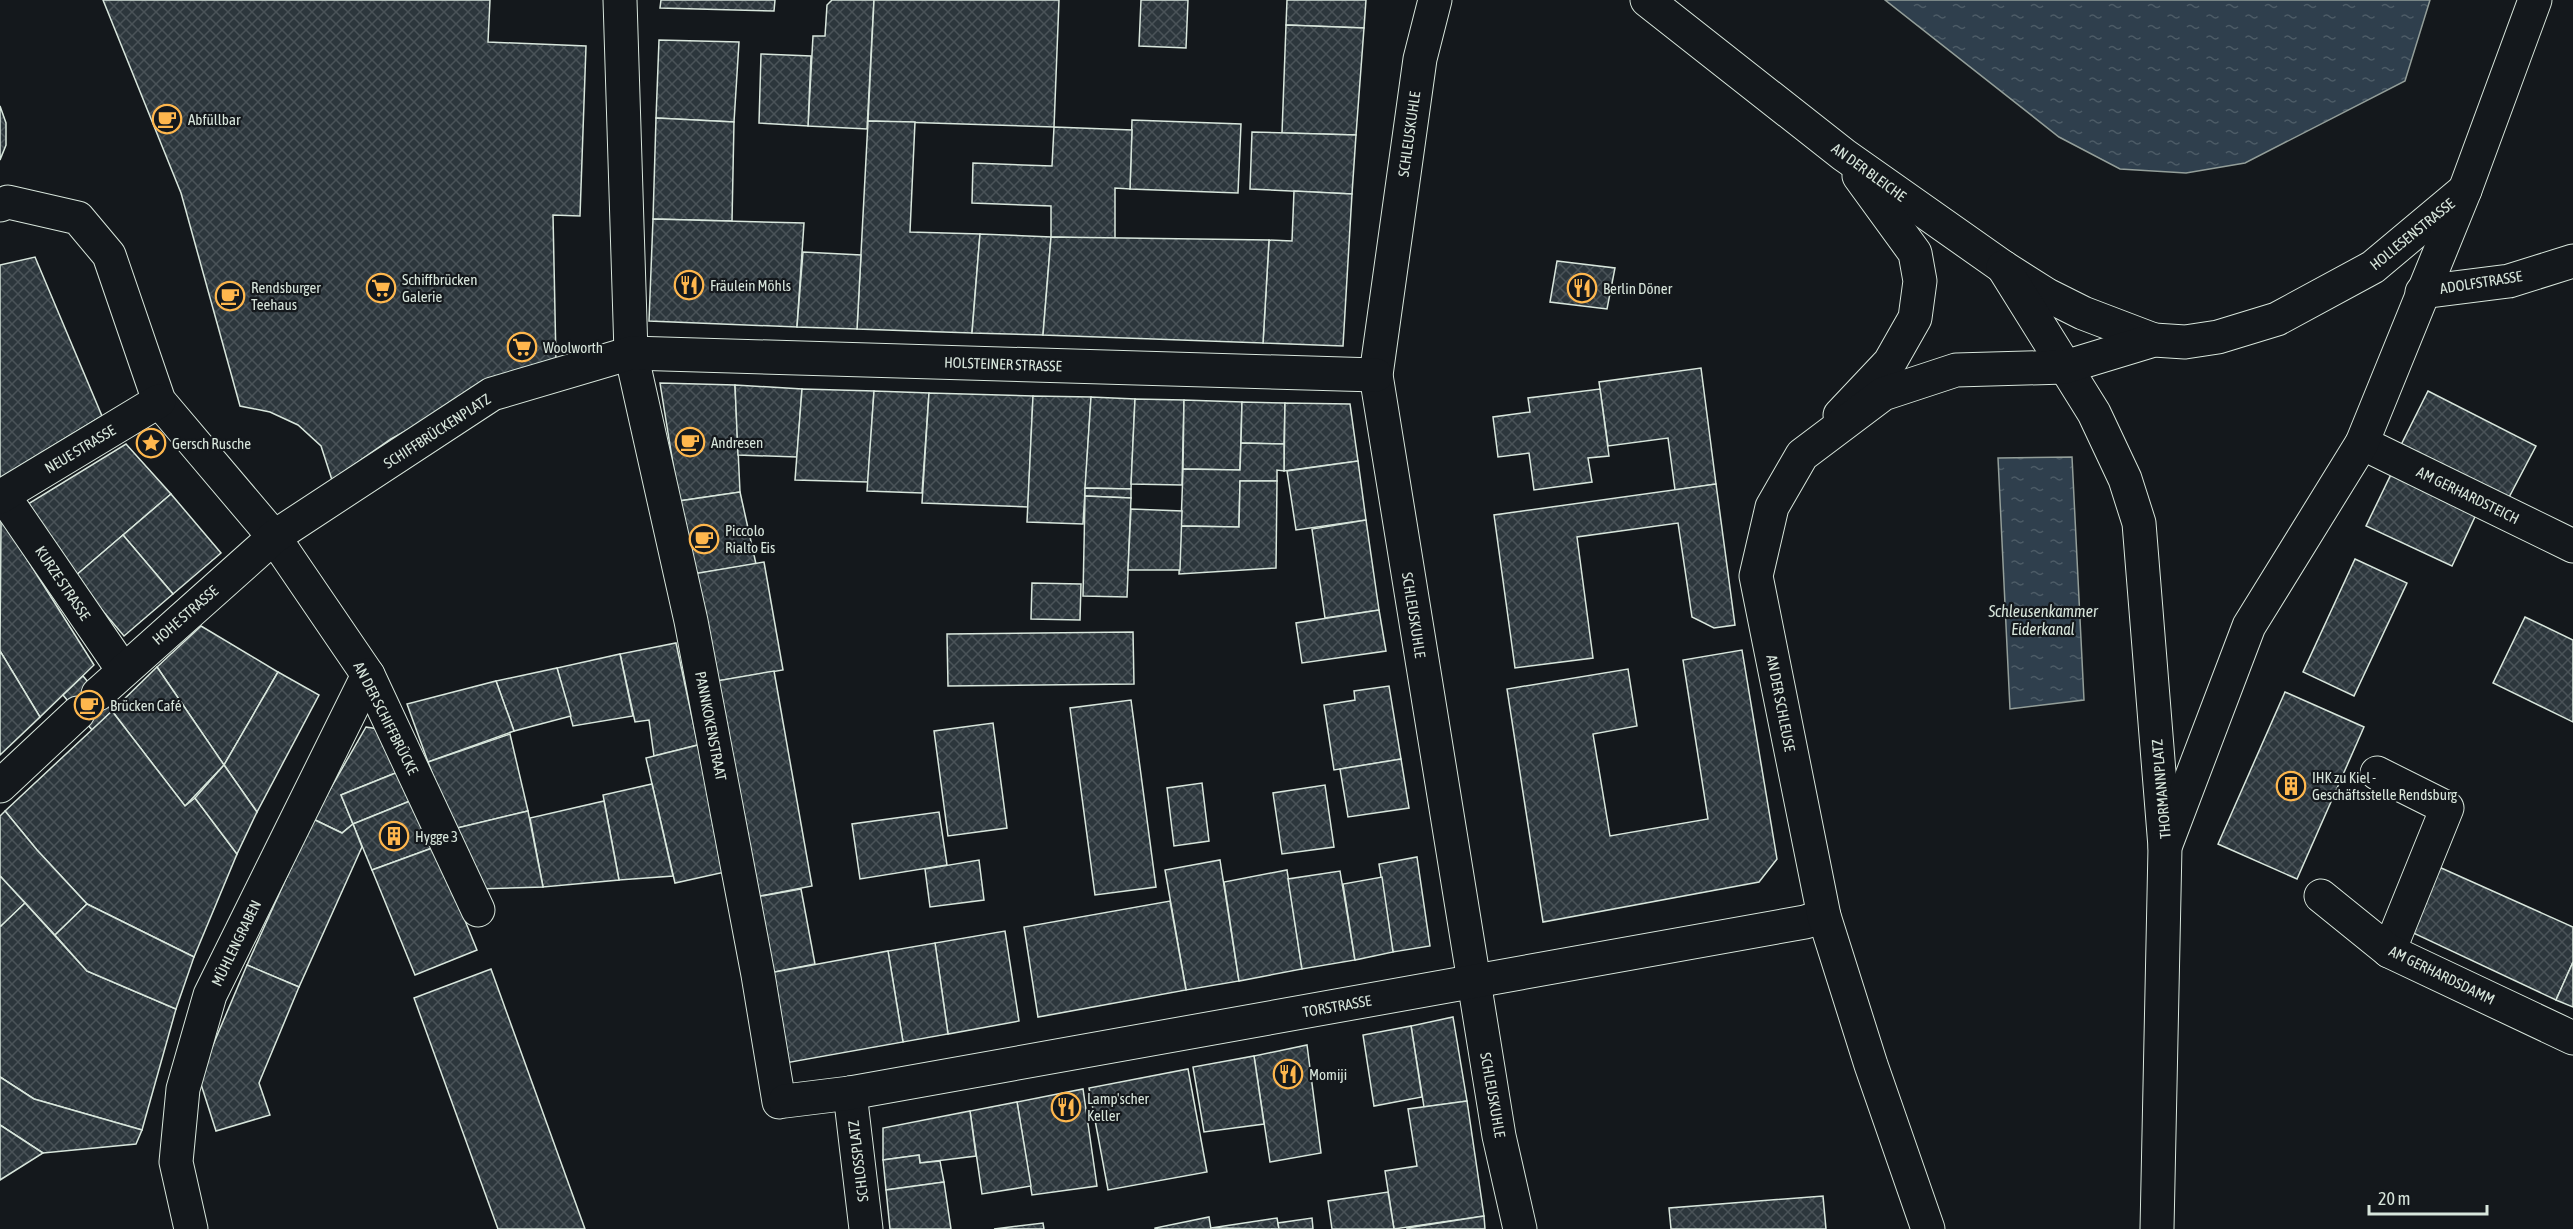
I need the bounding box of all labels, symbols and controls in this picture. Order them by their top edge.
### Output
street label: SCHLEUSKUHLE [1395,90,1424,178]
cafe icon: Abfüllbar [151,103,183,135]
place label: Abfüllbar [188,111,241,128]
street label: AN DER BLEICHE [1829,139,1910,205]
street label: HOLLESENSTRASSE [2366,194,2458,273]
street label: ADOLFSTRASSE [2439,267,2524,297]
restaurant icon: Fräulein Möhls [673,269,705,301]
place label: Schiffbrücken Galerie [402,271,477,305]
supermarket icon: Schiffbrücken Galerie [365,272,397,304]
restaurant icon: Berlin Döner [1566,272,1598,304]
place label: Fräulein Möhls [710,277,791,294]
place label: Rendsburger Teehaus [251,279,321,313]
cafe icon: Rendsburger Teehaus [214,280,246,312]
place label: Berlin Döner [1603,280,1673,297]
supermarket icon: Woolworth [506,331,538,363]
place label: Woolworth [543,339,603,356]
street label: HOLSTEINER STRASSE [944,353,1063,375]
street label: SCHIFFBRÜCKENPLATZ [380,390,494,472]
street label: NEUE STRASSE [42,421,119,477]
cafe icon: Andresen [674,426,706,458]
place icon: Gersch Rusche [135,427,167,459]
place label: Andresen [711,434,763,451]
place label: Gersch Rusche [172,435,251,452]
street label: AM GERHARDSTEICH [2414,463,2522,527]
place label: Piccolo Rialto Eis [725,522,775,556]
cafe icon: Piccolo Rialto Eis [688,523,720,555]
street label: KURZE STRASSE [32,543,94,624]
street label: SCHLEUSKUHLE [1399,571,1429,660]
street label: HOHE STRASSE [149,582,222,648]
water label: Schleusenkammer Eiderkanal [1987,602,2099,638]
street label: AN DER SCHLEUSE [1763,653,1799,753]
street label: AN DER SCHIFFBRÜCKE [350,659,422,778]
street label: PANNKOKENSTRAAT [692,670,730,783]
cafe icon: Brücken Café [73,689,105,721]
place label: Brücken Café [110,697,182,714]
street label: THORMANNPLATZ [2148,738,2174,840]
place label: IHK zu Kiel - Geschäftsstelle Rendsburg [2312,769,2458,803]
building icon: IHK zu Kiel - Geschäftsstelle Rendsburg [2275,770,2307,802]
building icon: Hygge 3 [378,820,410,852]
place label: Hygge 3 [415,828,458,845]
street label: MÜHLENGRABEN [208,897,264,989]
street label: AM GERHARDSDAMM [2386,942,2498,1008]
street label: TORSTRASSE [1301,992,1373,1020]
street label: SCHLEUSKUHLE [1477,1051,1509,1140]
restaurant icon: Momiji [1272,1058,1304,1090]
place label: Momiji [1309,1066,1347,1083]
place label: Lamp'scher Keller [1087,1090,1149,1124]
restaurant icon: Lamp'scher Keller [1050,1091,1082,1123]
street label: SCHLOSSPLATZ [845,1119,871,1203]
scale bar [2369,1178,2488,1216]
text: 20 m [2378,1188,2410,1209]

